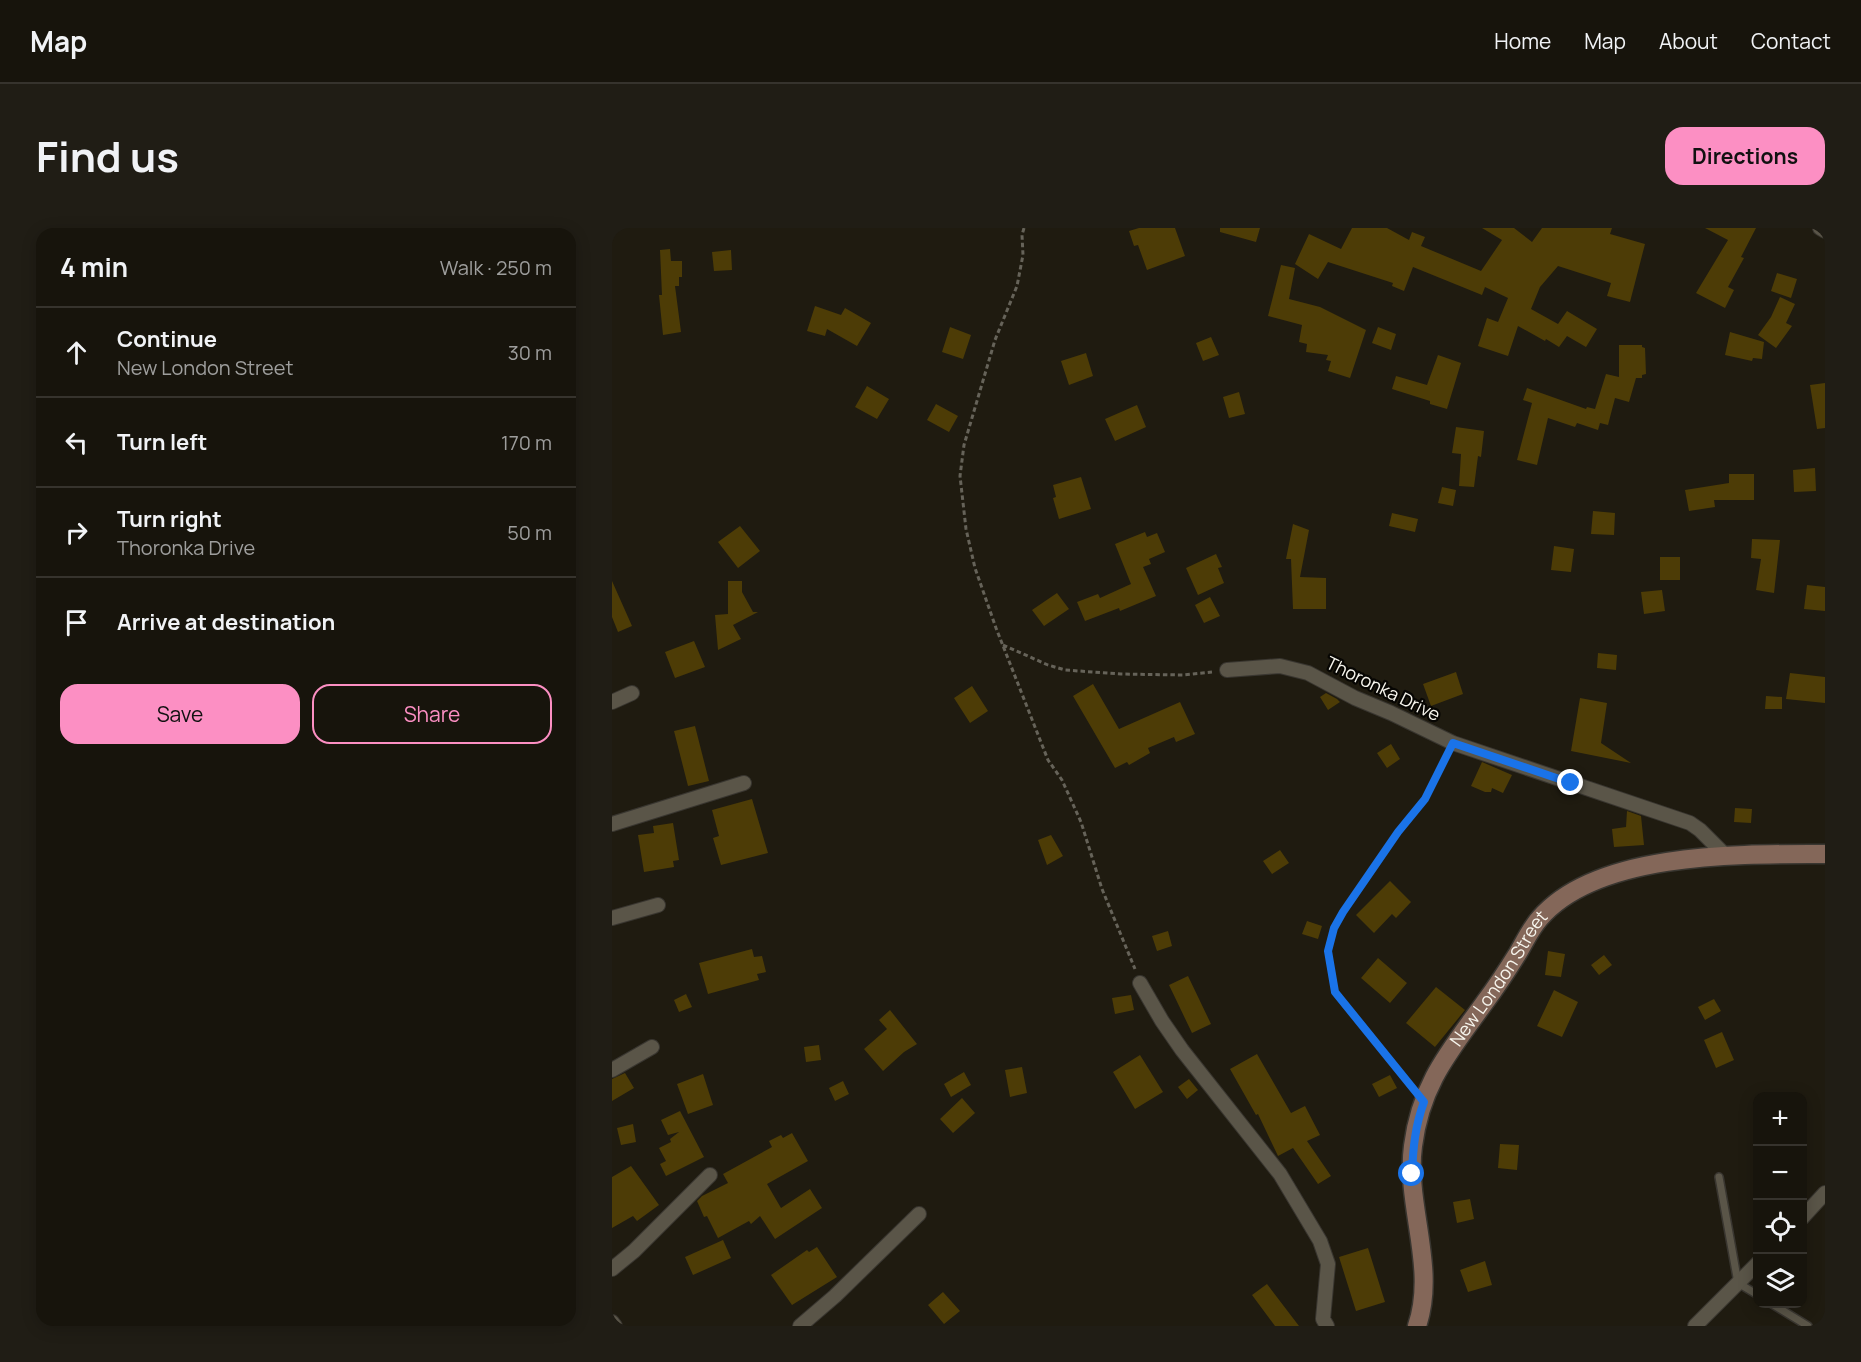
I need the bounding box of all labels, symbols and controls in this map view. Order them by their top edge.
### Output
text: Map [30,22,87,60]
text: Home [1494,27,1551,55]
text: Map [1584,27,1626,55]
text: About [1659,27,1718,55]
text: Contact [1751,27,1831,55]
text: Find us [36,127,179,185]
button: Directions [1665,127,1825,185]
text: 4 min [60,249,128,285]
text: Walk · 250 m [440,254,552,281]
text: Continue [117,324,217,354]
icon: ahead [60,336,93,369]
text: 30 m [508,339,552,366]
text: New London Street [117,354,293,381]
icon: left [60,426,93,459]
text: Turn left [117,427,207,457]
text: 170 m [501,429,552,456]
text: Turn right [117,504,222,534]
icon: right [60,516,93,549]
text: 50 m [507,519,552,546]
text: Thoronka Drive [117,534,255,561]
icon: arrive [60,606,93,639]
text: Arrive at destination [117,607,335,637]
street label: Thoronka Drive [1322,650,1445,726]
button: Save [60,684,300,744]
button: Share [312,684,552,744]
route end [1557,769,1583,795]
street label: New London Street [1444,905,1552,1051]
map controls [1753,1092,1807,1308]
button: + [1753,1092,1807,1146]
button: − [1753,1146,1807,1200]
route start [1398,1160,1424,1186]
button: locate [1753,1200,1807,1254]
button: layers [1753,1254,1807,1308]

